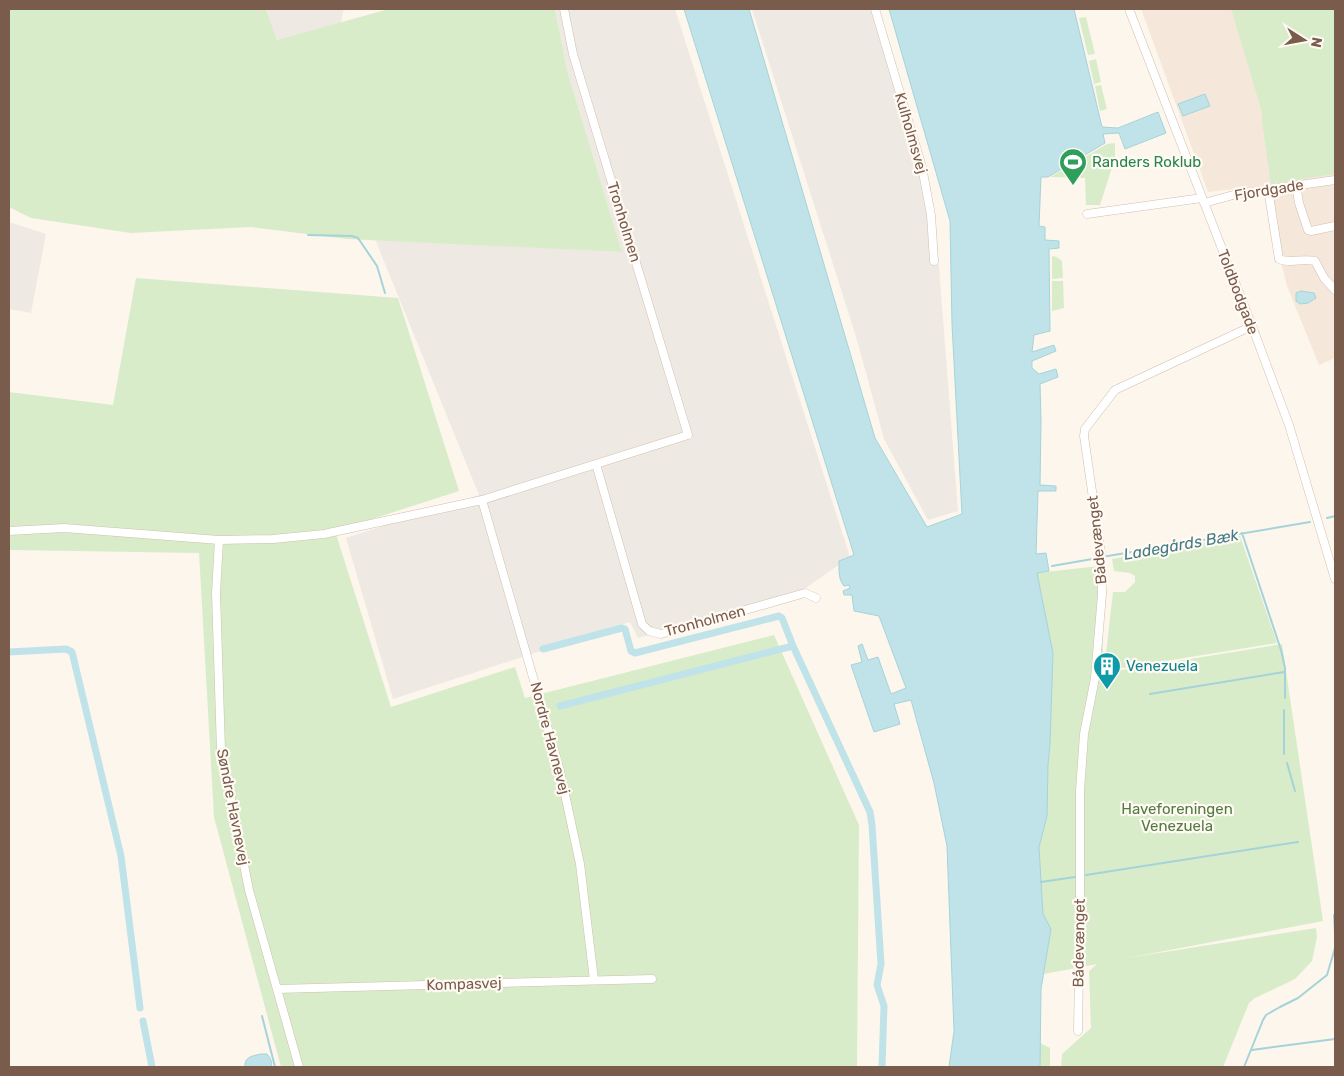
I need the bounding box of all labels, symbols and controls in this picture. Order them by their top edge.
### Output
north arrow [1279,15,1329,65]
text: N [1307,36,1326,49]
street label: Kulholmsvej [891,90,931,176]
sports icon: Randers Roklub [1058,147,1088,186]
place label: Randers Roklub [1092,153,1201,171]
street label: Fjordgade [1233,176,1305,204]
street label: Tronholmen [603,180,645,264]
street label: Toldbodgade [1214,247,1262,337]
street label: Bådevænget [1083,495,1111,585]
water label: Ladegårds Bæk [1122,525,1241,564]
street label: Tronholmen [663,602,747,640]
building icon: Venezuela [1092,651,1122,690]
place label: Venezuela [1126,657,1198,675]
street label: Nordre Havnevej [526,680,574,796]
street label: Søndre Havnevej [213,747,253,867]
park label: Haveforeningen Venezuela [1121,800,1233,835]
street label: Bådevænget [1069,898,1089,988]
street label: Kompasvej [426,974,502,994]

